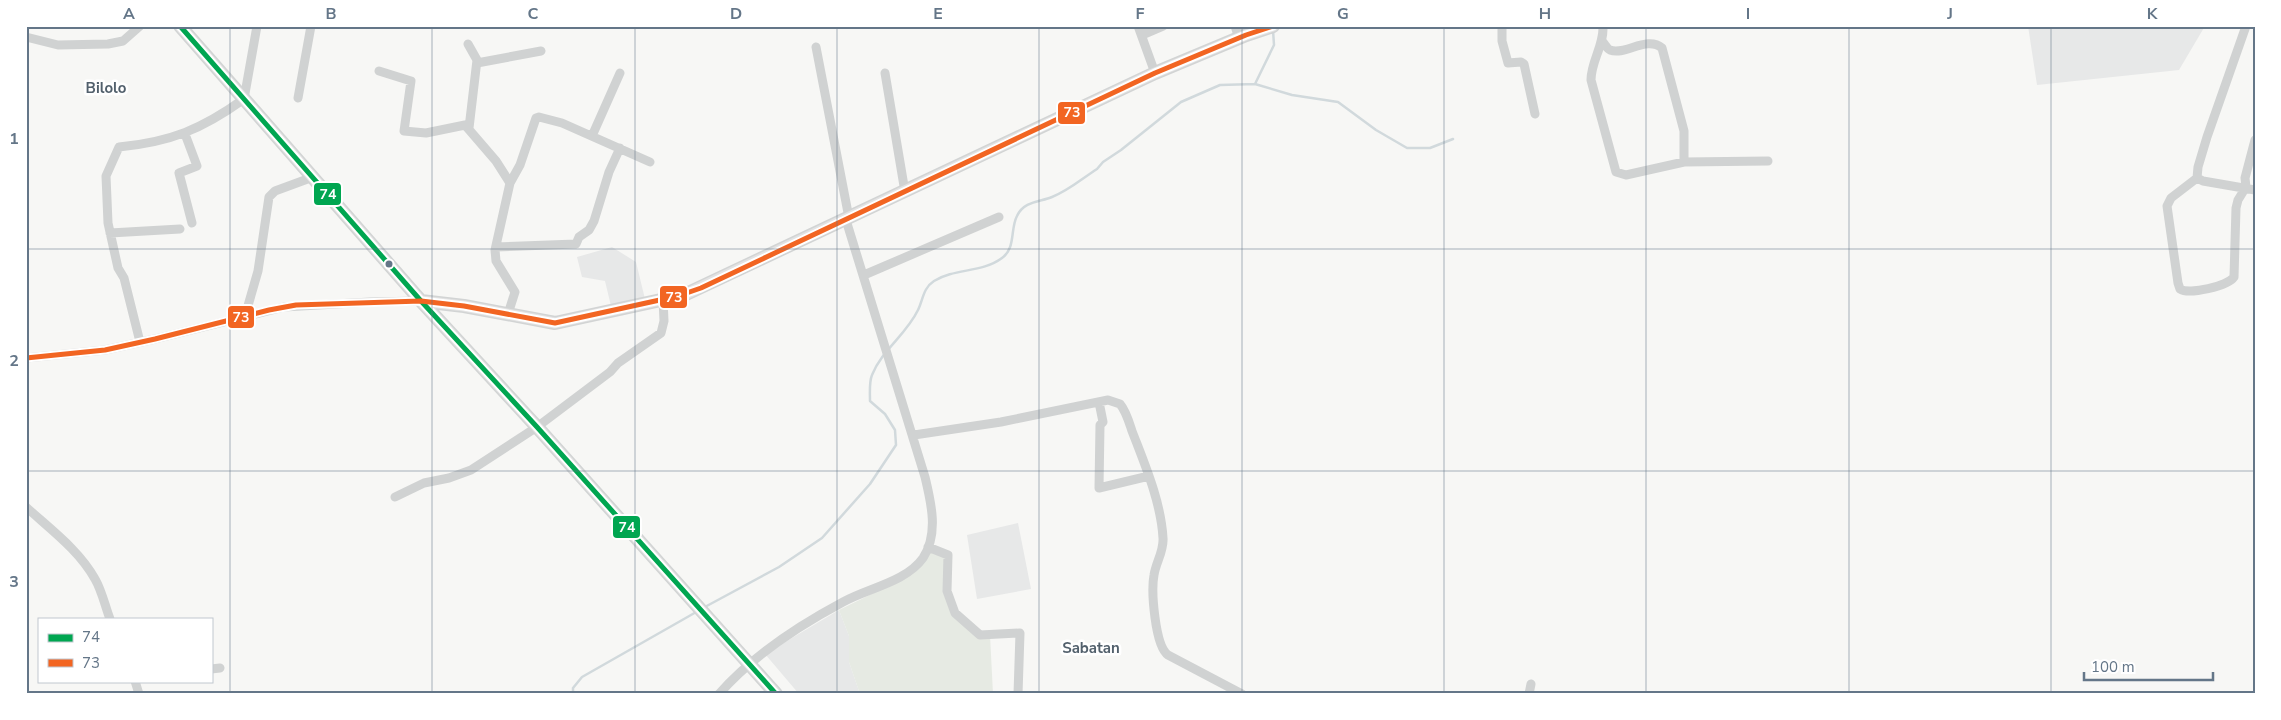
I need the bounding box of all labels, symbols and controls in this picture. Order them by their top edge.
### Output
text: A [123,3,135,25]
text: B [325,3,337,25]
text: C [528,3,539,25]
text: D [730,3,742,25]
text: E [933,3,943,25]
text: F [1136,3,1145,25]
text: G [1337,3,1349,25]
text: H [1539,3,1551,25]
text: I [1746,3,1750,25]
text: J [1946,3,1953,25]
text: K [2147,3,2159,25]
district label: Bilolo [86,78,127,98]
line badge: 73 [1057,101,1086,125]
text: 73 [1064,103,1080,122]
text: 1 [9,128,19,150]
line badge: 74 [313,182,342,206]
text: 74 [320,185,337,204]
unlabelled marker [384,259,394,269]
line badge: 73 [659,285,688,309]
text: 73 [666,288,682,307]
line badge: 73 [227,305,255,329]
text: 73 [233,308,249,327]
text: 2 [9,350,19,372]
line badge: 74 [612,515,641,539]
text: 74 [619,518,636,537]
text: 3 [9,571,19,593]
legend [38,618,212,682]
text: 74 [82,627,100,647]
district label: Sabatan [1062,638,1120,658]
scale bar [2084,650,2212,682]
text: 73 [82,653,100,673]
text: 100 m [2091,657,2135,677]

